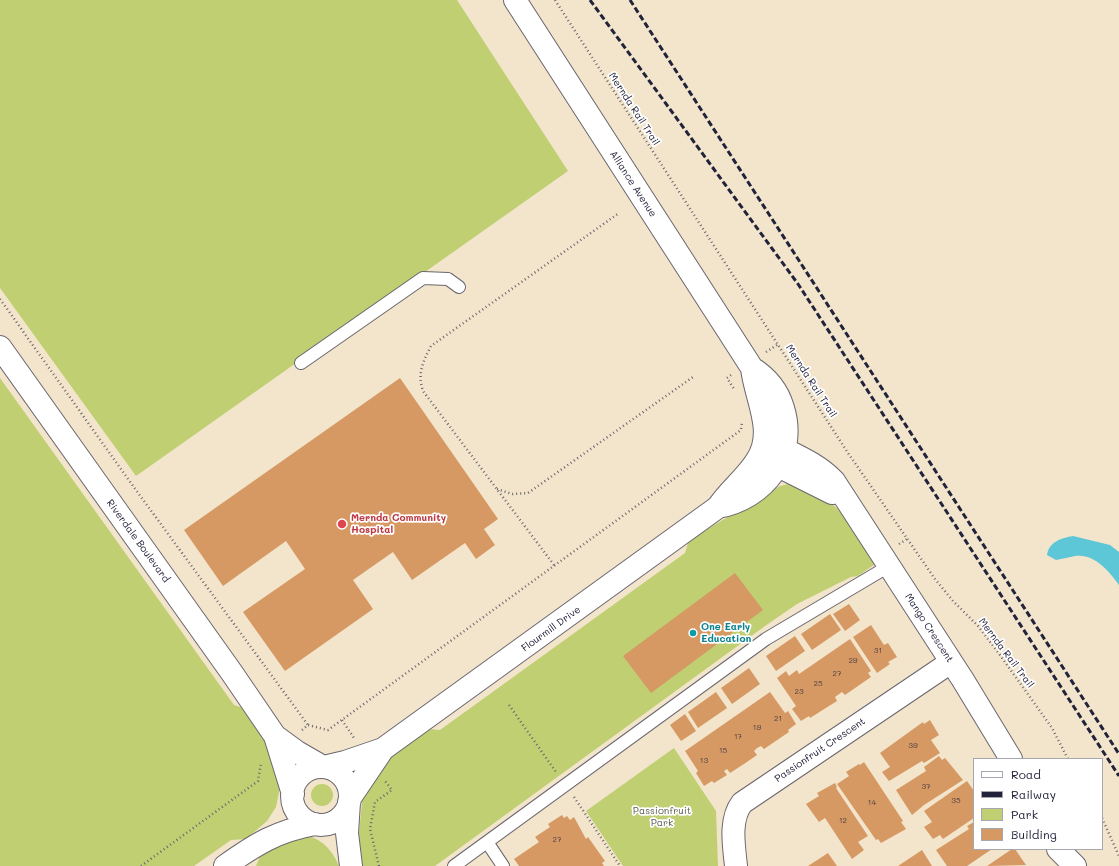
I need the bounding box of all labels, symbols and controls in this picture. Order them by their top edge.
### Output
street label: Mernda Rail Trail [606,70,662,148]
street label: Alliance Avenue [607,149,659,219]
street label: Mernda Rail Trail [783,342,839,420]
street label: Riverdale Boulevard [104,497,172,585]
place label: Mernda Community Hospital [351,512,446,536]
marker: Mernda Community Hospital [336,518,348,530]
street label: Mango Crescent [902,591,956,665]
street label: Flourmill Drive [519,604,583,654]
street label: Mernda Rail Trail [976,616,1036,690]
place label: One Early Education [701,621,751,644]
marker: One Early Education [688,628,698,638]
house number: 31 [874,646,882,656]
house number: 29 [848,656,858,666]
house number: 27 [833,669,841,679]
house number: 25 [813,679,823,689]
house number: 23 [794,687,804,697]
house number: 21 [774,714,782,724]
street label: Passionfruit Crescent [772,715,868,785]
house number: 19 [753,723,761,733]
house number: 17 [734,732,742,742]
house number: 39 [908,741,918,751]
house number: 15 [719,746,727,756]
house number: 13 [700,756,708,766]
legend [973,758,1103,850]
text: Road [1011,766,1041,782]
house number: 37 [921,782,931,792]
text: Railway [1011,786,1056,802]
house number: 35 [951,796,961,806]
house number: 14 [868,798,876,808]
park label: Passionfruit Park [633,805,691,828]
text: Park [1011,806,1038,822]
house number: 12 [839,816,847,826]
text: Building [1011,826,1057,842]
house number: 27 [553,835,561,845]

